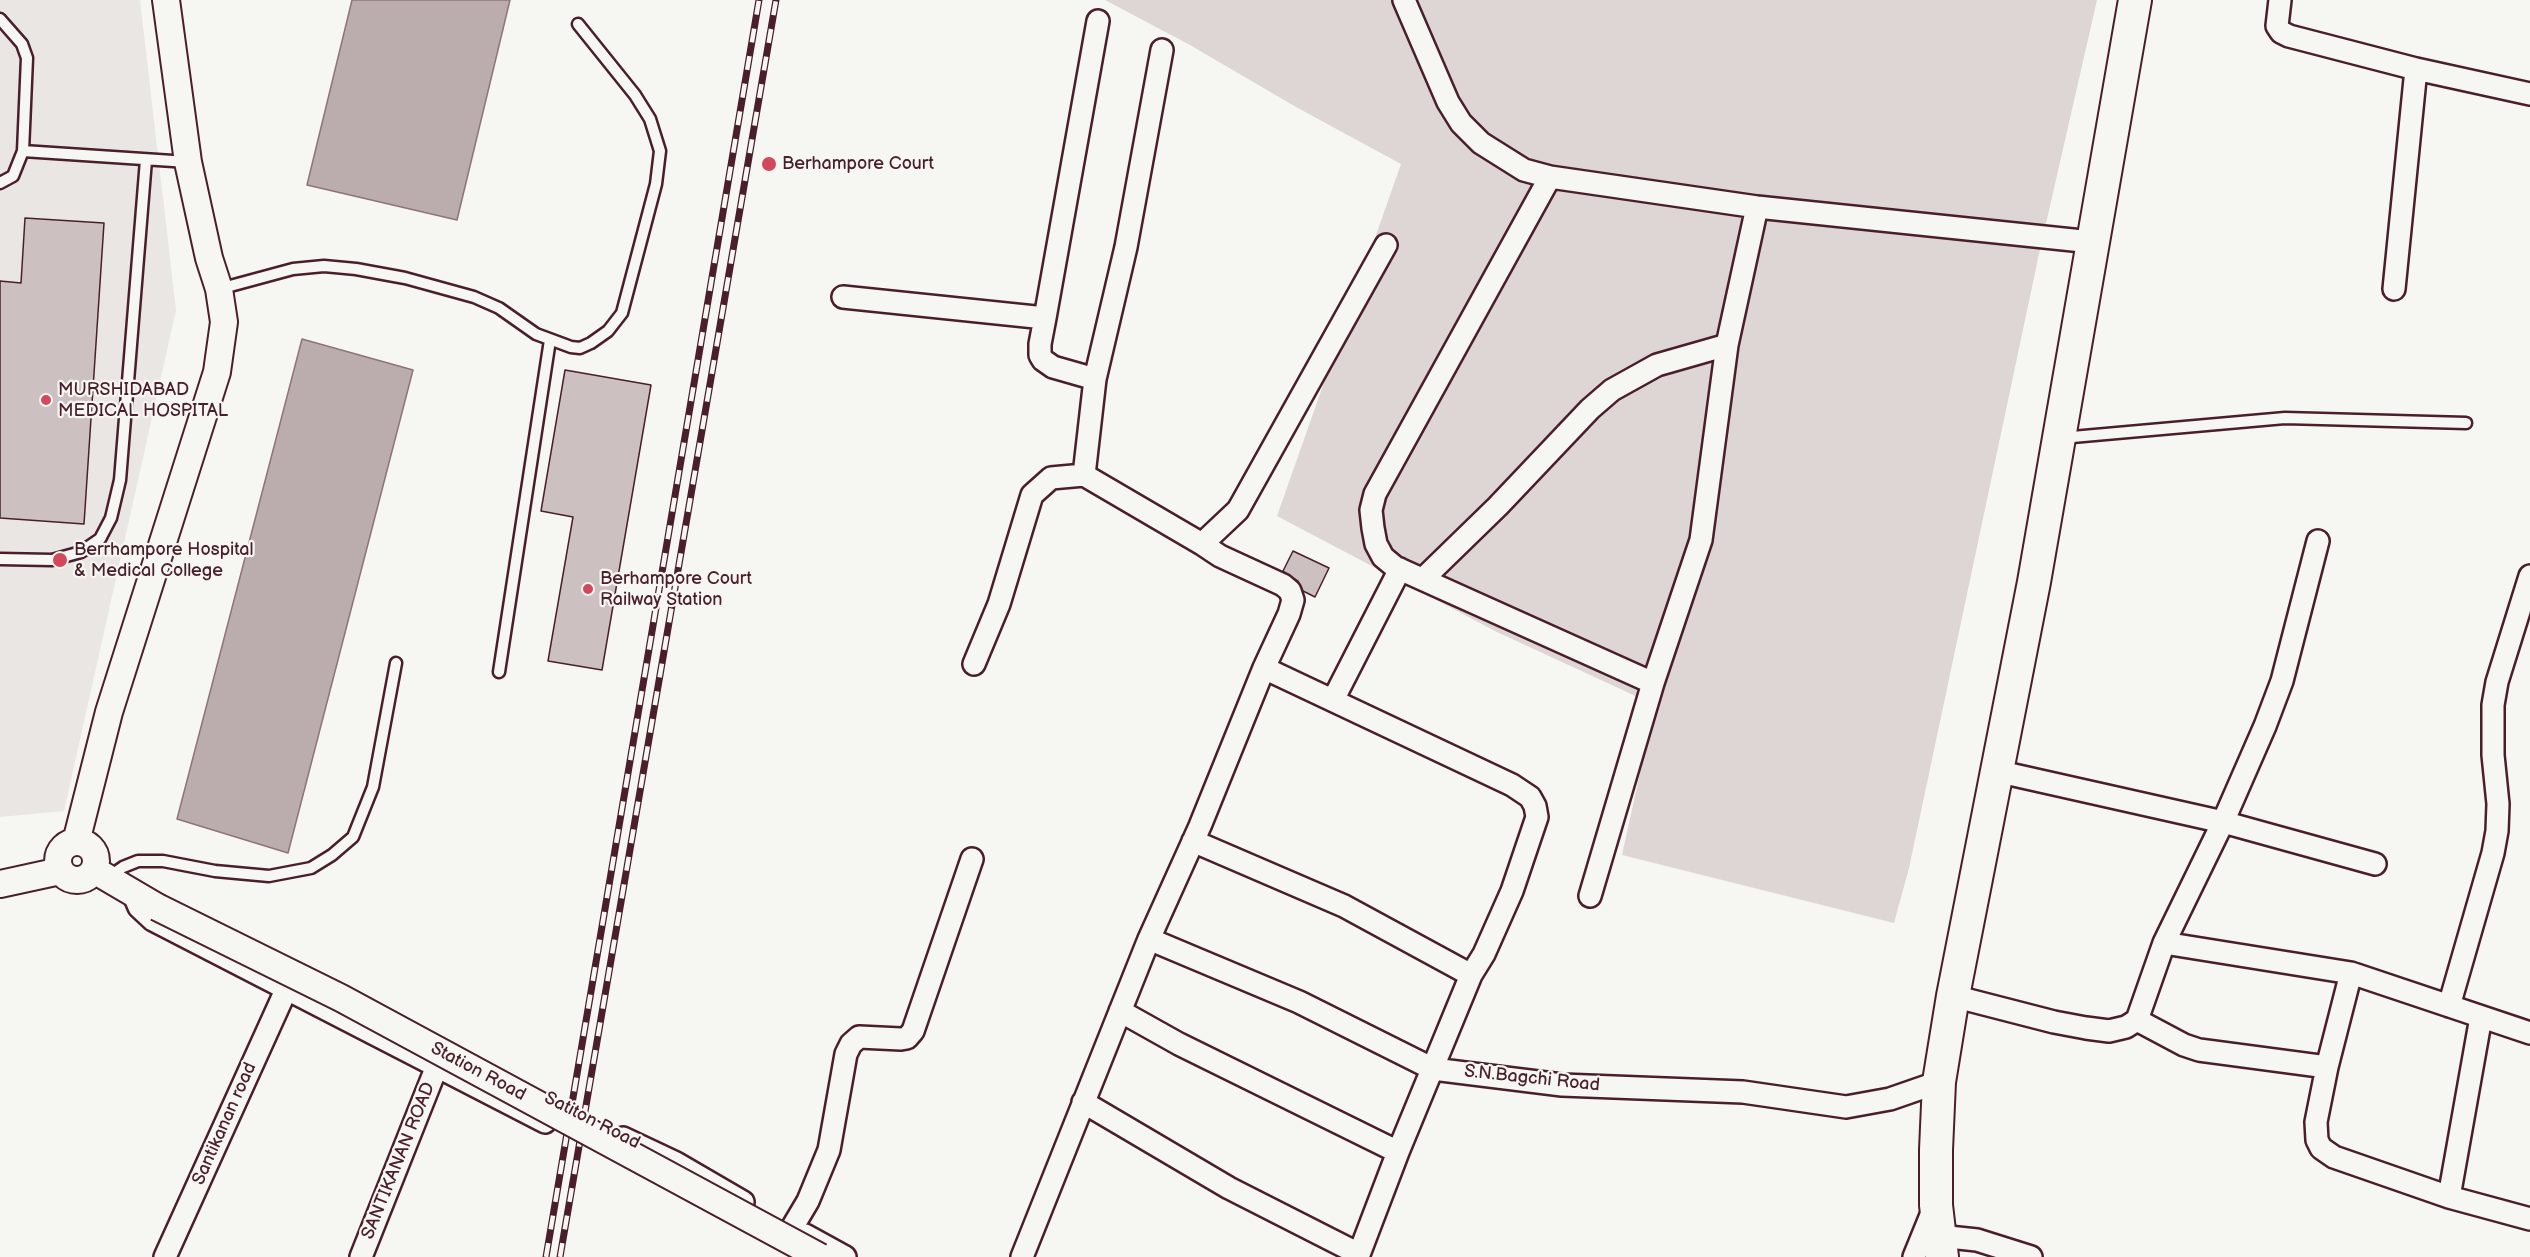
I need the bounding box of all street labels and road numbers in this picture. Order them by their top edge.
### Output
street label: Station Road [427,1038,529,1106]
street label: Santikanan road [188,1059,262,1189]
street label: S.N.Bagchi Road [1463,1061,1601,1097]
street label: SANTIKANAN ROAD [358,1079,440,1243]
street label: Satiton Road [541,1088,643,1154]

